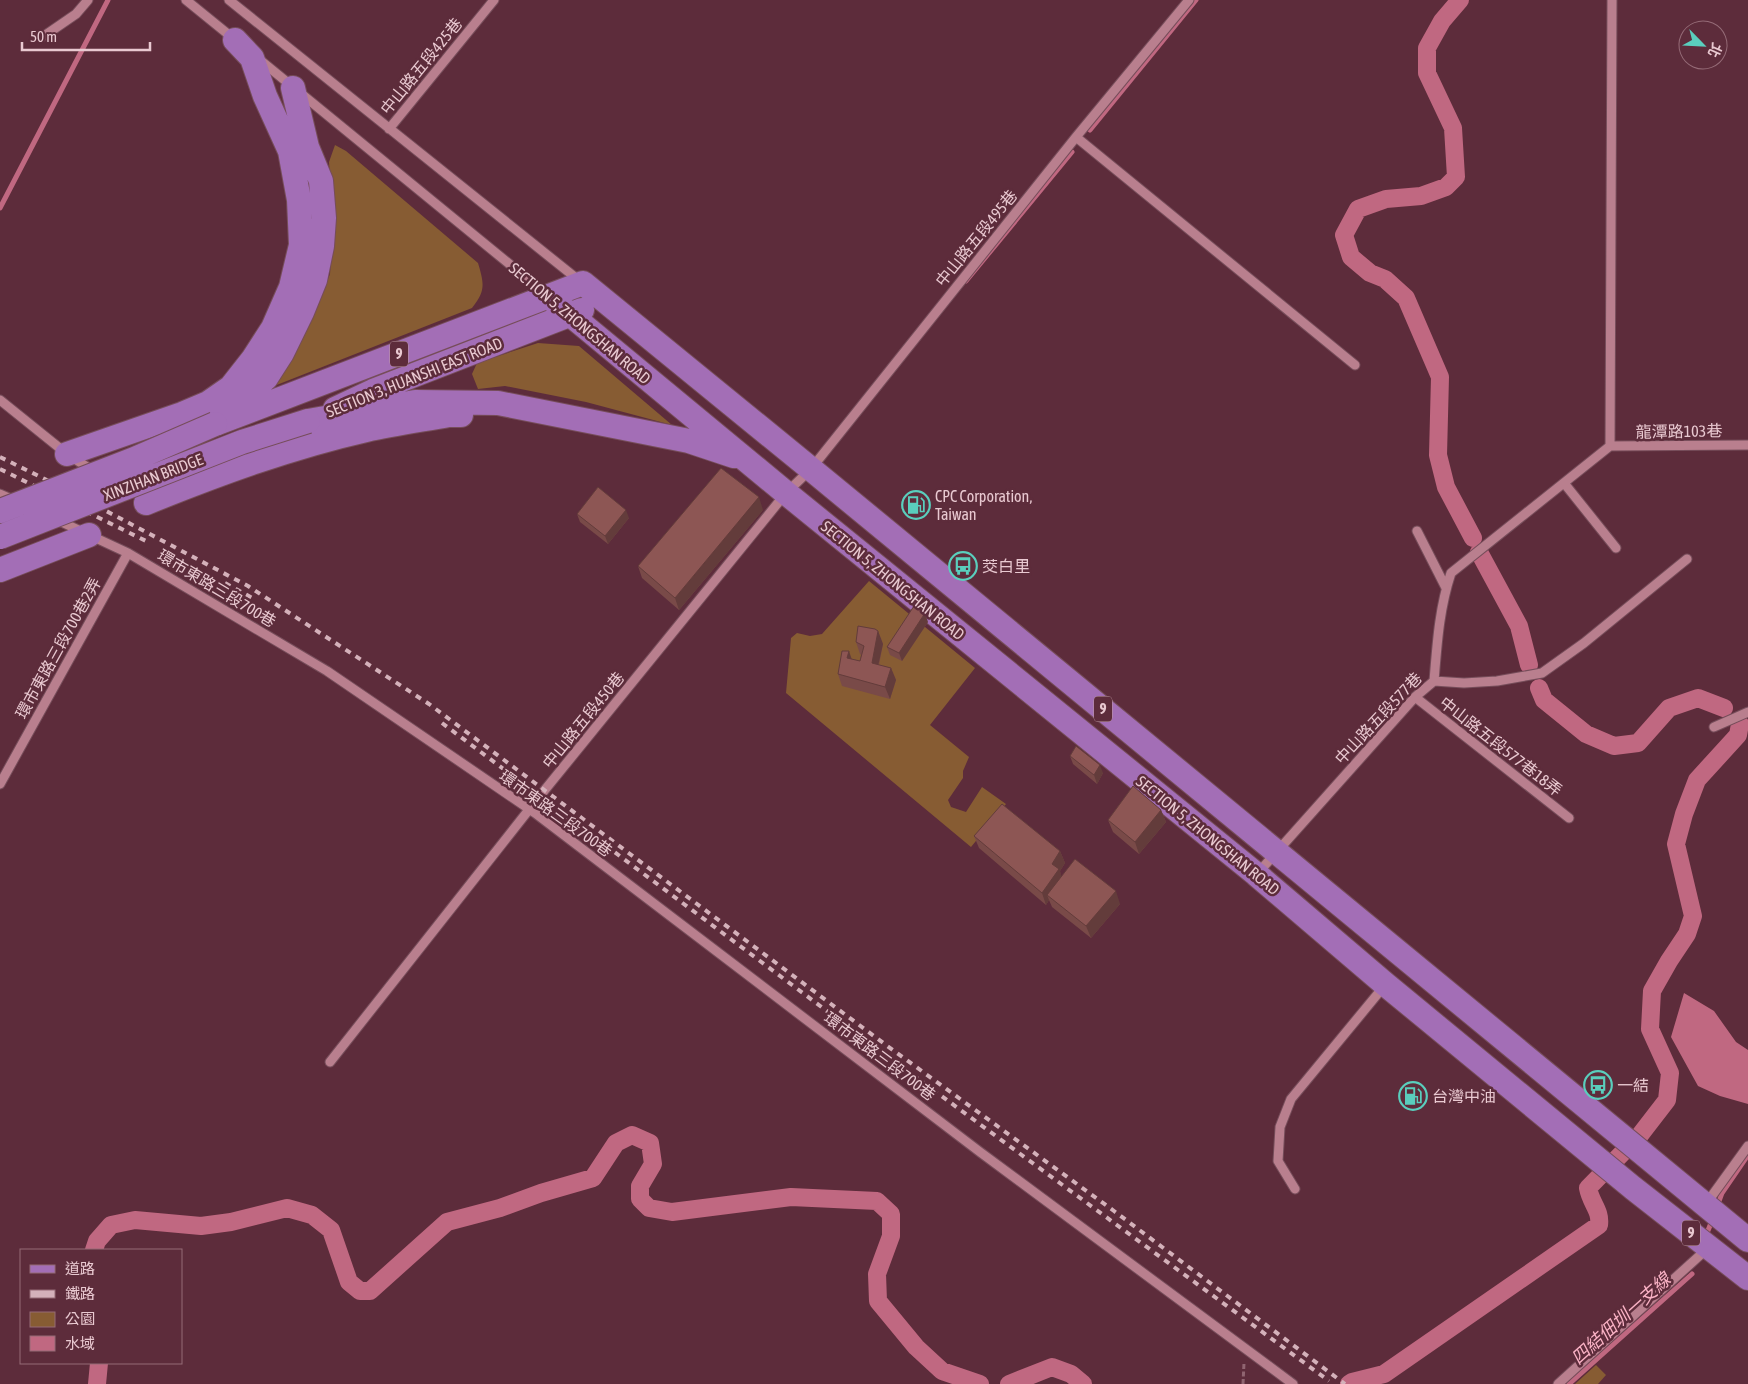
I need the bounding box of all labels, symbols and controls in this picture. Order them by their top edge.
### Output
street label: 中山路五段425巷 [377,14,465,118]
scale bar [22,20,150,52]
north arrow [1678,20,1728,70]
text: 50 m [30,28,57,45]
text: 北 [1705,41,1725,60]
street label: 中山路五段495巷 [932,186,1020,290]
street label: SECTION 5, ZHONGSHAN ROAD [506,259,654,387]
street label: SECTION 3, HUANSHI EAST ROAD [323,333,505,421]
road number: 9 [390,342,408,366]
street label: 龍潭路103巷 [1636,421,1722,441]
street label: XINZIHAN BRIDGE [101,450,205,504]
place label: CPC Corporation, Taiwan [935,487,1032,523]
fuel station icon: CPC Corporation, Taiwan [901,490,931,520]
street label: SECTION 5, ZHONGSHAN ROAD [818,517,968,643]
street label: 環市東路三段700巷 [155,546,279,630]
bus stop icon: 茭白里 [948,551,978,581]
place label: 茭白里 [982,557,1030,575]
street label: 環市東路三段700巷2弄 [12,575,104,721]
street label: 中山路五段450巷 [539,668,627,772]
street label: 中山路五段577巷 [1331,669,1425,767]
street label: 中山路五段577巷18弄 [1437,693,1565,799]
road number: 9 [1094,696,1112,722]
street label: 環市東路三段700巷 [496,766,616,860]
street label: SECTION 5, ZHONGSHAN ROAD [1133,772,1283,898]
street label: 環市東路三段700巷 [821,1008,939,1104]
bus stop icon: 一結 [1583,1070,1613,1100]
place label: 一結 [1617,1076,1649,1094]
fuel station icon: 台灣中油 [1398,1081,1428,1111]
place label: 台灣中油 [1432,1087,1496,1105]
road number: 9 [1682,1220,1700,1246]
legend [20,1249,182,1364]
text: 道路 [65,1260,95,1277]
water label: 四結佃圳一支線 [1567,1267,1676,1369]
text: 鐵路 [65,1285,95,1302]
text: 公園 [65,1310,95,1327]
text: 水域 [65,1335,95,1352]

